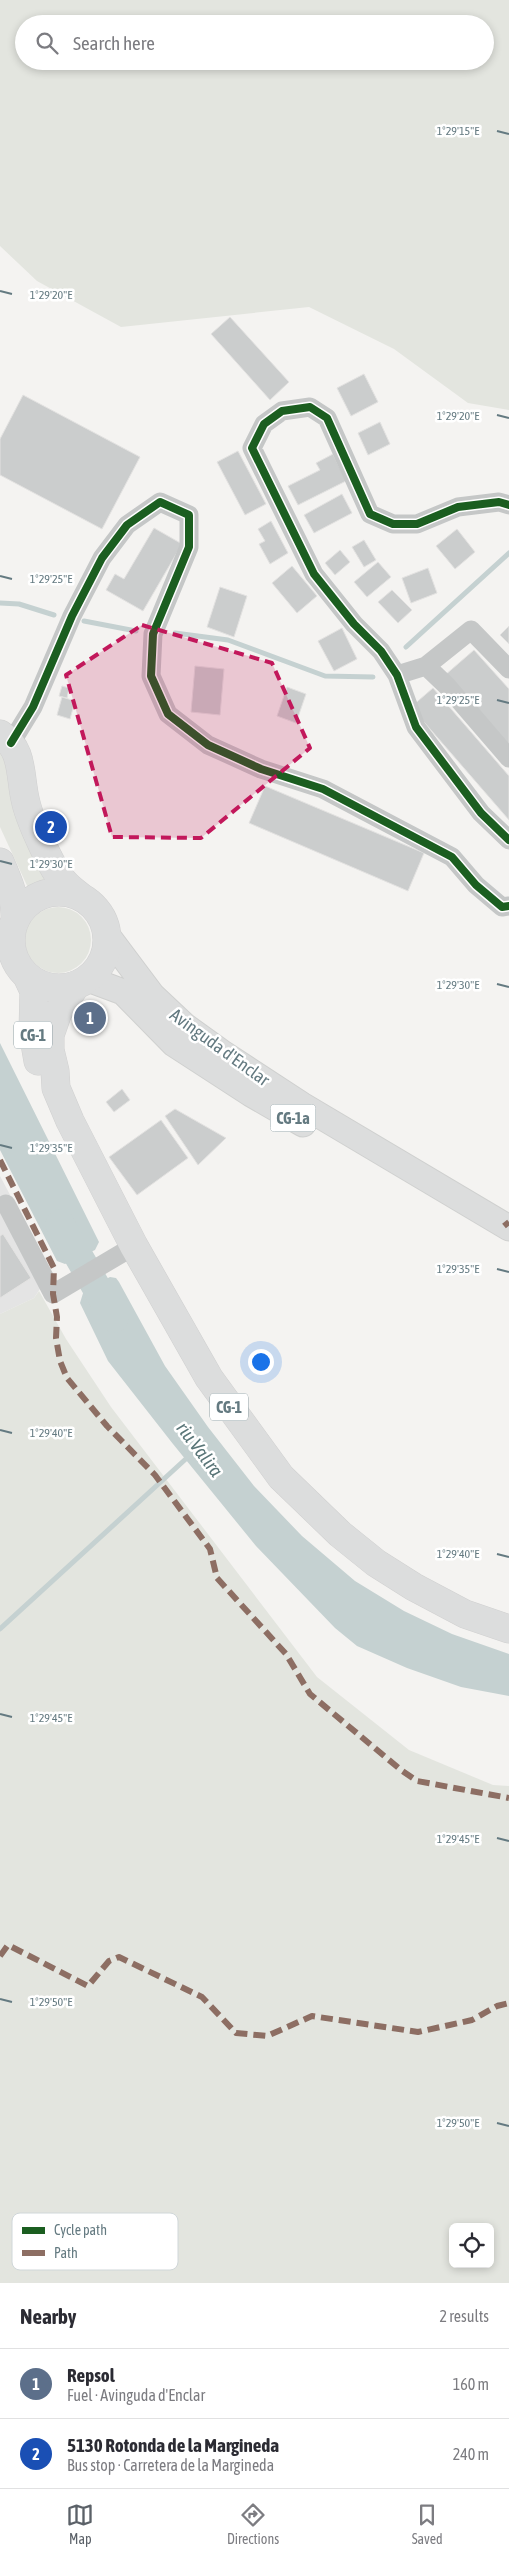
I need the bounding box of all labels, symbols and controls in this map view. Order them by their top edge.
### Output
search box [15,15,494,70]
icon: search [33,29,61,57]
text: Search here [73,32,155,54]
text: 1°29'15"E [437,124,479,138]
text: 1°29'20"E [30,288,72,302]
text: 1°29'20"E [437,409,479,423]
text: 1°29'25"E [30,572,72,586]
text: 1°29'25"E [437,693,479,707]
pin: 2 [35,808,67,846]
text: 1°29'30"E [30,857,72,871]
text: 1°29'30"E [437,978,479,992]
pin: 1 [74,999,106,1037]
street label: Avinguda d'Enclar [166,1004,274,1091]
road number: CG-1 [14,1022,52,1048]
road number: CG-1a [270,1104,316,1132]
text: 1°29'35"E [30,1141,72,1155]
text: 1°29'35"E [437,1262,479,1276]
your location [248,1349,274,1375]
road number: CG-1 [210,1394,248,1420]
water label: riu Valira [172,1417,228,1481]
text: 1°29'40"E [30,1426,72,1440]
text: 1°29'40"E [437,1547,479,1561]
text: 1°29'45"E [30,1711,72,1725]
text: 1°29'45"E [437,1832,479,1846]
text: 1°29'50"E [30,1995,72,2009]
text: 1°29'50"E [437,2116,479,2130]
legend [12,2213,178,2270]
text: Cycle path [54,2222,107,2238]
map controls [449,2223,494,2268]
button: locate [449,2223,494,2268]
text: Path [54,2245,78,2261]
text: Nearby [20,2304,76,2328]
text: 2 results [439,2307,489,2325]
text: Repsol [67,2364,115,2386]
text: 1 [32,2375,40,2393]
text: 160 m [453,2375,489,2393]
text: Fuel · Avinguda d'Enclar [67,2386,205,2404]
text: 5130 Rotonda de la Margineda [67,2434,279,2456]
text: 2 [32,2445,40,2463]
text: 240 m [453,2445,489,2463]
text: Bus stop · Carretera de la Margineda [67,2456,274,2474]
tab: Map [66,2501,94,2547]
tab: Directions [227,2501,279,2547]
tab: Saved [412,2501,443,2547]

